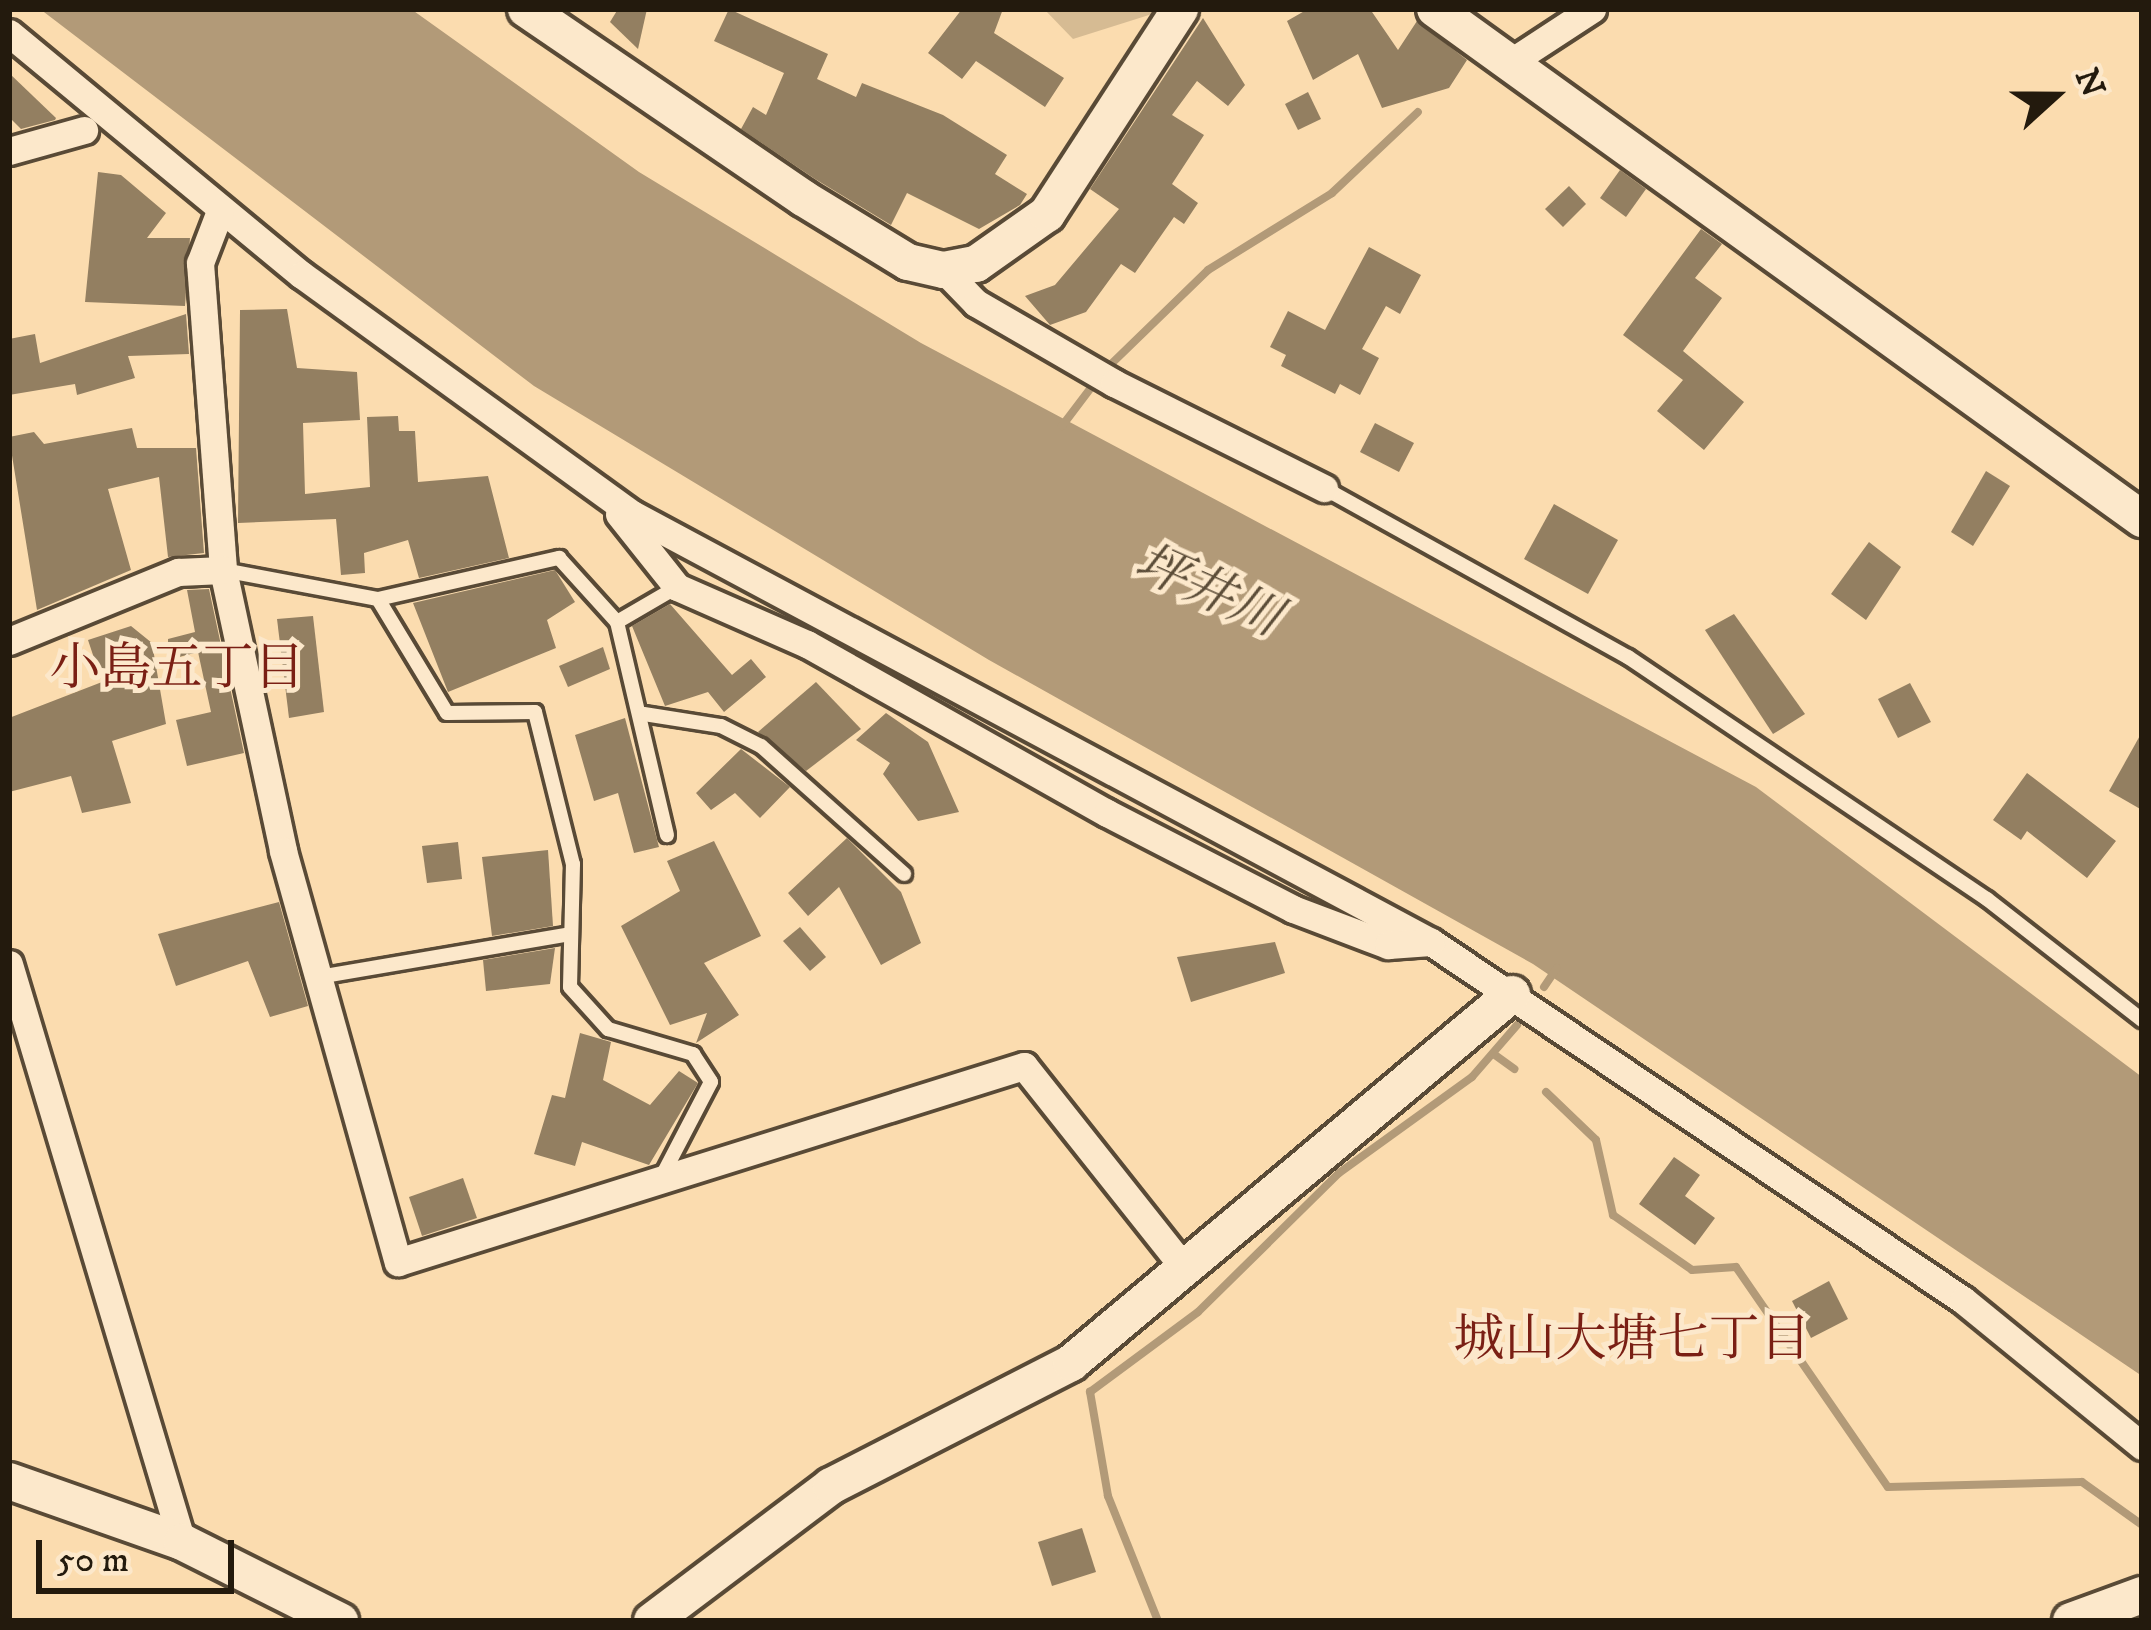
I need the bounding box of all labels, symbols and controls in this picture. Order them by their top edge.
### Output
north arrow [1995,36,2115,156]
text: N [2065,63,2113,103]
water label: 坪井川 [1126,532,1290,650]
district label: 小島五丁目 [50,638,304,700]
district label: 城山大塘七丁目 [1454,1309,1810,1371]
scale bar [42,1516,240,1590]
text: 50 m [57,1538,129,1583]

